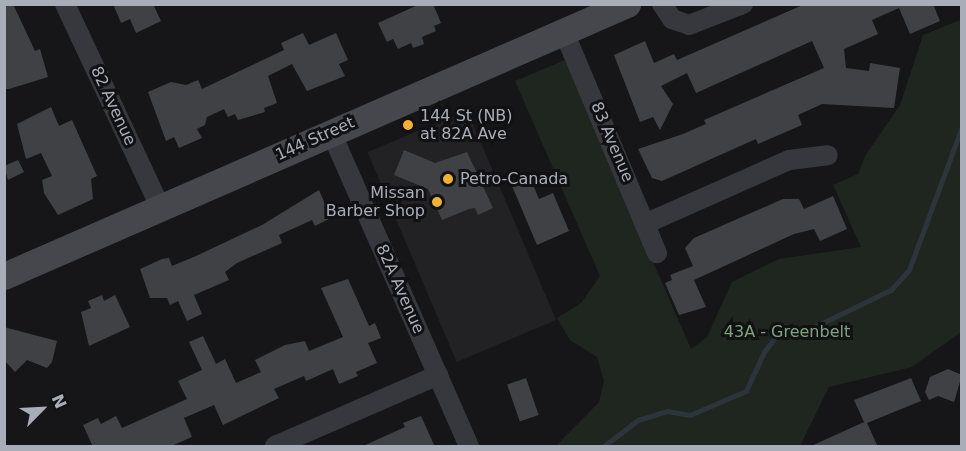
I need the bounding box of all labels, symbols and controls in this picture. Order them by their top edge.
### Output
street label: 82 Avenue [86,63,140,149]
street label: 83 Avenue [587,99,637,185]
place label: 144 St (NB) at 82A Ave [420,106,513,144]
street label: 144 Street [273,113,357,165]
marker: 144 St (NB) at 82A Ave [401,118,415,132]
place label: Petro-Canada [460,169,568,189]
marker: Petro-Canada [441,172,455,186]
place label: Missan Barber Shop [326,183,425,221]
marker: Missan Barber Shop [430,195,444,209]
street label: 82A Avenue [372,241,428,337]
park label: 43A - Greenbelt [724,322,850,342]
north arrow [12,379,72,439]
text: N [47,391,70,411]

